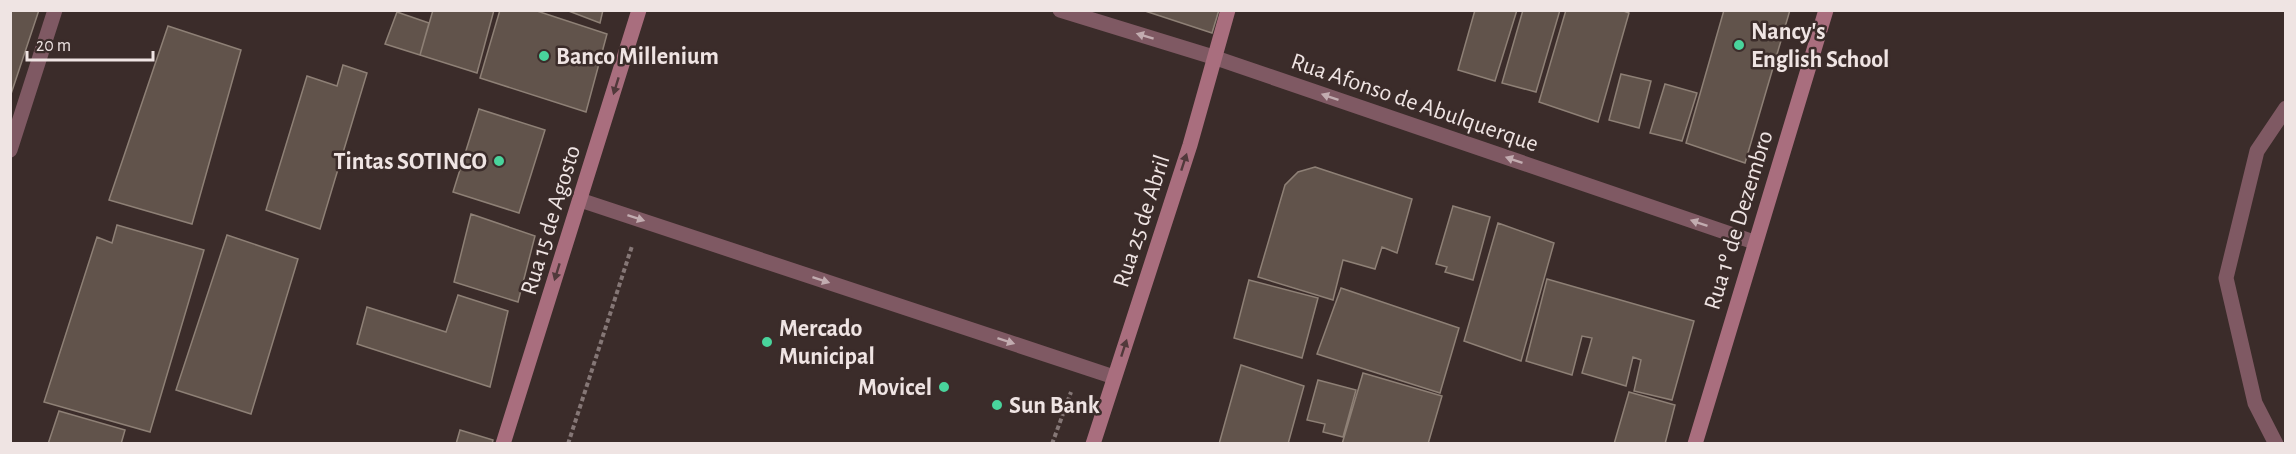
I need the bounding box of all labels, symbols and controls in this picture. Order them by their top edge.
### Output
place label: Nancy's English School [1751,20,1889,72]
scale bar [27,24,153,62]
one-way arrow [1135,31,1153,40]
text: 20 m [36,37,71,55]
marker: Nancy's English School [1732,38,1746,52]
place label: Banco Millenium [556,45,719,69]
marker: Banco Millenium [537,49,551,63]
street label: Rua Afonso de Abulquerque [1288,49,1541,157]
one-way arrow [610,77,620,95]
one-way arrow [1321,92,1339,102]
street label: Rua 1º de Dezembro [1700,128,1778,313]
street label: Rua 15 de Agosto [517,143,585,298]
place label: Tintas SOTINCO [333,150,487,174]
street label: Rua 25 de Abril [1109,152,1175,291]
one-way arrow [1180,153,1189,171]
marker: Tintas SOTINCO [492,154,506,168]
one-way arrow [1505,155,1523,165]
one-way arrow [627,214,645,223]
one-way arrow [1690,218,1708,227]
one-way arrow [552,263,561,281]
one-way arrow [812,275,830,285]
place label: Mercado Municipal [779,317,875,369]
marker: Mercado Municipal [760,335,774,349]
one-way arrow [997,337,1015,346]
one-way arrow [1119,339,1129,357]
place label: Movicel [858,376,932,400]
marker: Movicel [937,380,951,394]
place label: Sun Bank [1009,394,1100,418]
marker: Sun Bank [990,398,1004,412]

